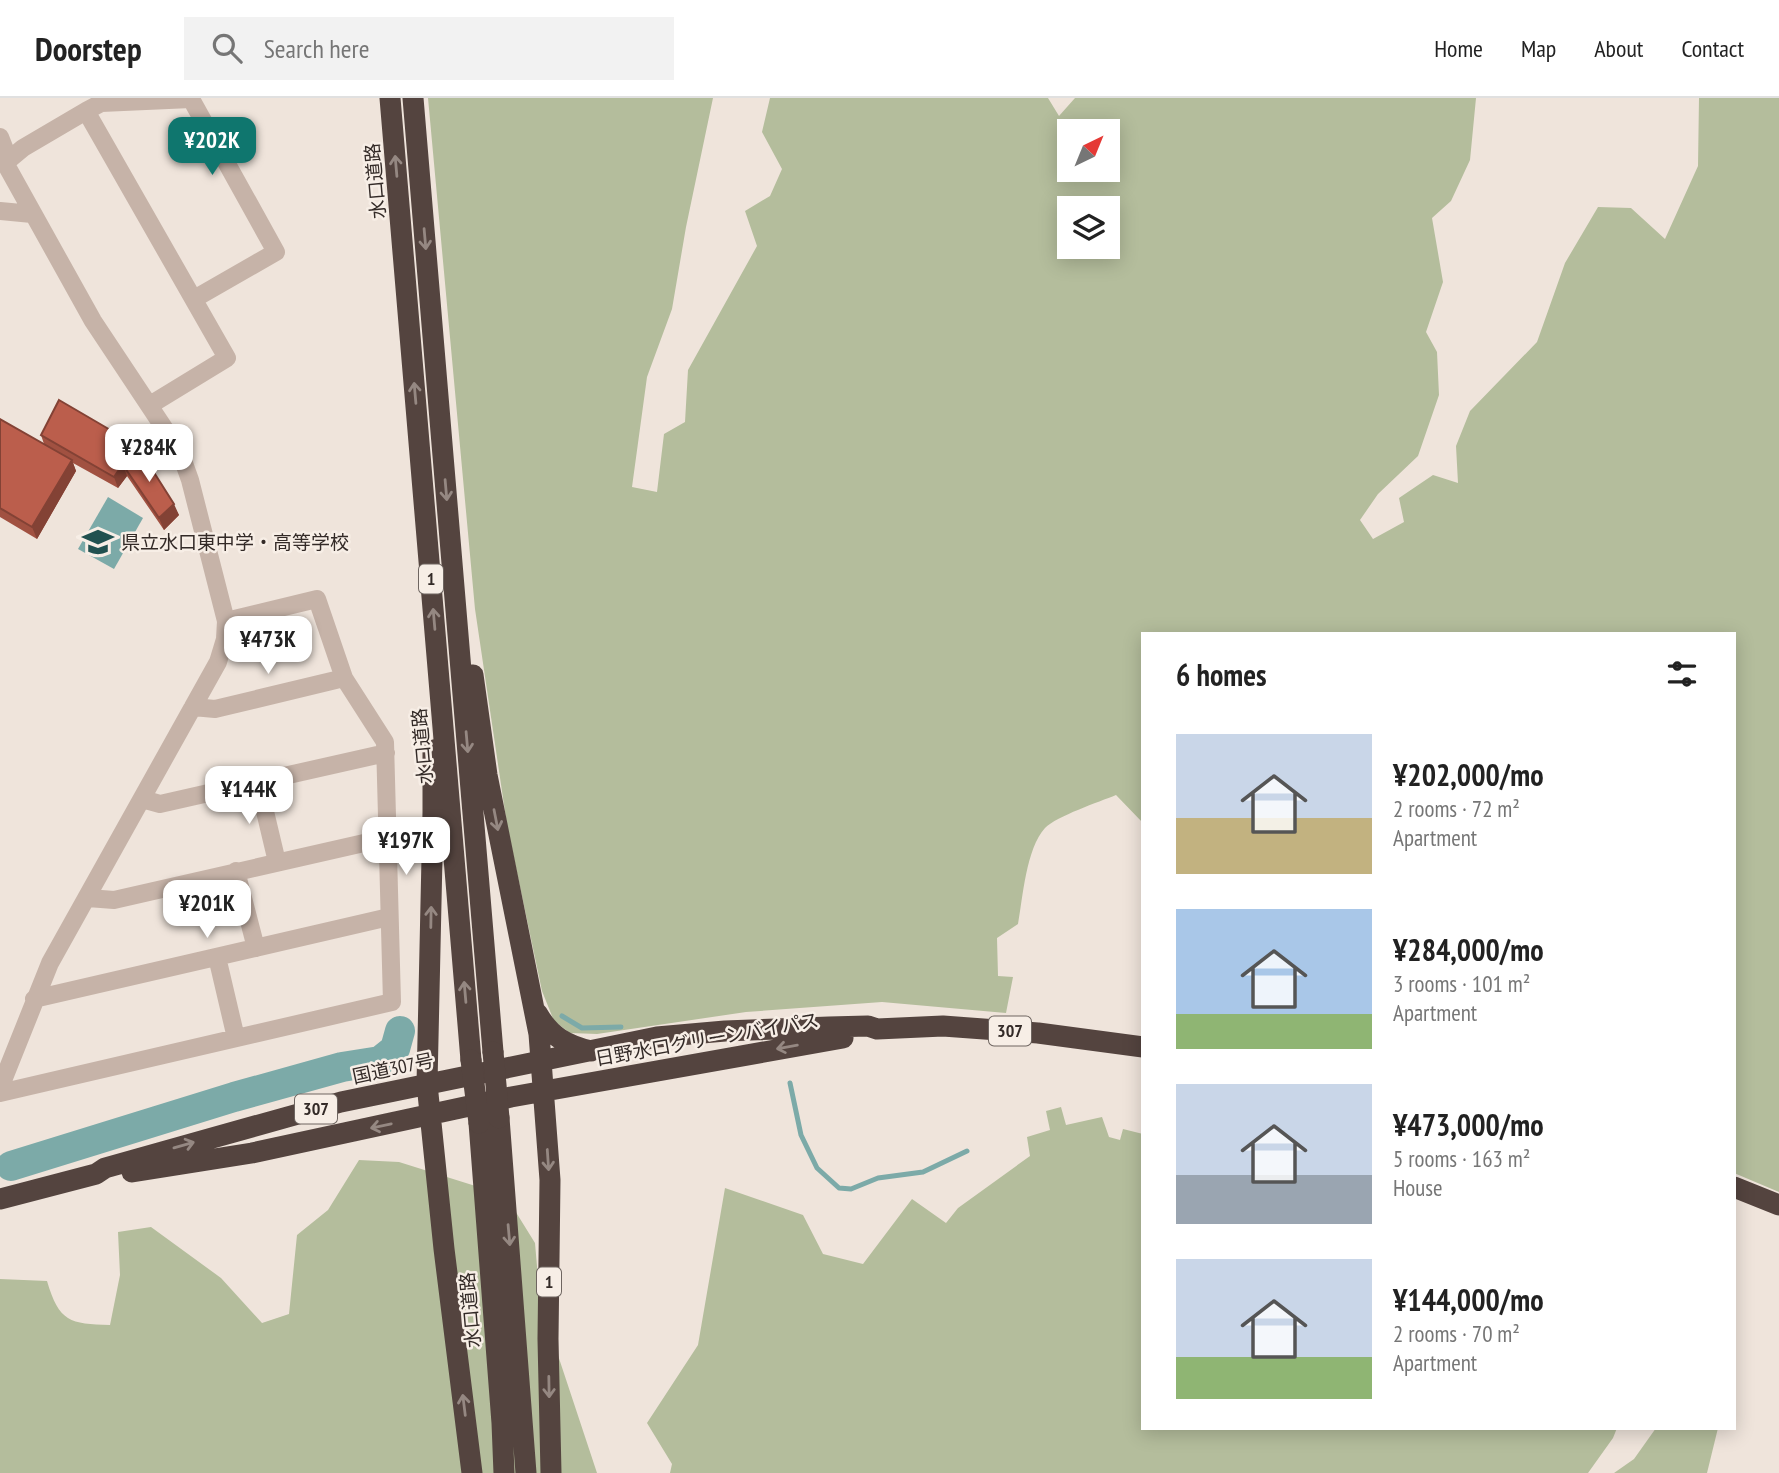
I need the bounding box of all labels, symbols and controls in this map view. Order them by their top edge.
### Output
search box [184,17,674,80]
text: Doorstep [35,27,142,70]
icon: search [208,29,246,67]
text: Search here [264,32,369,65]
text: Home [1434,33,1483,64]
text: Map [1521,33,1556,64]
text: About [1594,33,1643,64]
text: Contact [1681,33,1744,64]
pin: ¥202K [163,118,261,177]
north arrow [1057,119,1120,182]
map controls [1057,119,1120,259]
text: ¥202K [184,125,240,154]
street label: 水口道路 [360,142,390,220]
one-way arrow [389,155,402,178]
button: layers [1057,196,1120,259]
one-way arrow [419,227,432,250]
one-way arrow [408,382,421,404]
pin: ¥284K [100,424,198,484]
text: ¥284K [121,432,177,461]
one-way arrow [440,479,453,501]
school or university icon: 県立水口東中学・高等学校 [81,525,115,559]
place label: 県立水口東中学・高等学校 [121,530,349,554]
road number: 1 [419,564,443,593]
one-way arrow [427,608,440,631]
pin: ¥473K [219,616,317,676]
text: ¥473K [240,624,296,653]
text: 6 homes [1176,655,1267,694]
icon: filters [1663,655,1701,693]
street label: 水口道路 [407,707,437,785]
one-way arrow [461,730,474,752]
text: ¥202,000/mo [1393,755,1544,794]
icon: home [1232,762,1316,846]
pin: ¥144K [200,766,298,826]
text: ¥144K [221,774,277,803]
text: 2 rooms · 72 m² [1393,794,1520,823]
one-way arrow [489,808,503,831]
pin: ¥197K [357,818,455,877]
text: Apartment [1393,823,1477,852]
text: ¥197K [378,825,434,854]
pin: ¥201K [158,880,256,940]
text: ¥201K [179,888,235,917]
one-way arrow [424,906,438,929]
text: ¥284,000/mo [1393,930,1544,969]
icon: home [1232,937,1316,1021]
text: 3 rooms · 101 m² [1393,969,1530,998]
one-way arrow [458,982,471,1004]
text: Apartment [1393,998,1477,1027]
street label: 日野水口グリーンバイパス [593,1008,821,1070]
road number: 307 [989,1016,1031,1046]
one-way arrow [776,1041,799,1054]
street label: 国道307号 [350,1048,436,1088]
road number: 307 [295,1094,337,1124]
text: ¥473,000/mo [1393,1105,1544,1144]
icon: home [1232,1112,1316,1196]
one-way arrow [370,1120,393,1134]
one-way arrow [172,1138,194,1151]
text: 5 rooms · 163 m² [1393,1144,1530,1173]
one-way arrow [542,1148,555,1170]
text: House [1393,1173,1443,1202]
one-way arrow [503,1223,516,1246]
road number: 1 [537,1268,561,1296]
street label: 水口道路 [455,1271,485,1349]
text: ¥144,000/mo [1393,1280,1544,1319]
icon: home [1232,1287,1316,1371]
text: 2 rooms · 70 m² [1393,1319,1520,1348]
text: Apartment [1393,1348,1477,1377]
one-way arrow [542,1375,556,1398]
one-way arrow [457,1394,470,1417]

